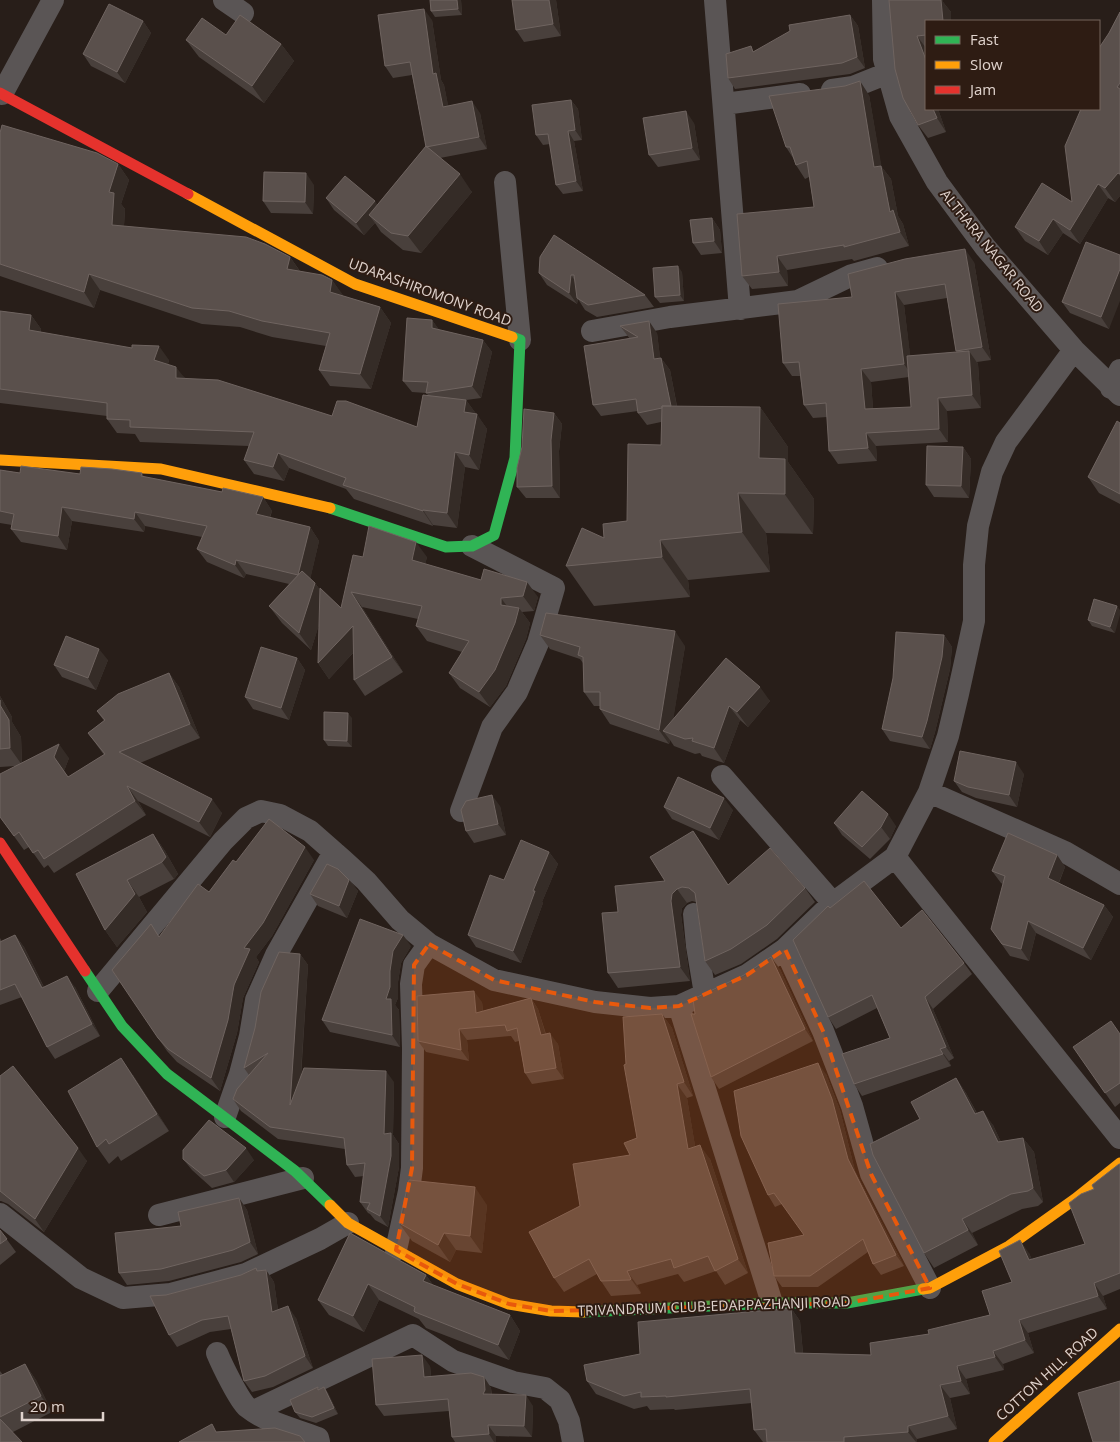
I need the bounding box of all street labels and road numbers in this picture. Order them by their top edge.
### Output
street label: ALTHARA NAGAR ROAD [937,185,1048,316]
street label: UDARASHIROMONY ROAD [346,253,514,330]
street label: TRIVANDRUM CLUB-EDAPPAZHANJI ROAD [577,1291,851,1320]
street label: COTTON HILL ROAD [992,1323,1102,1425]

